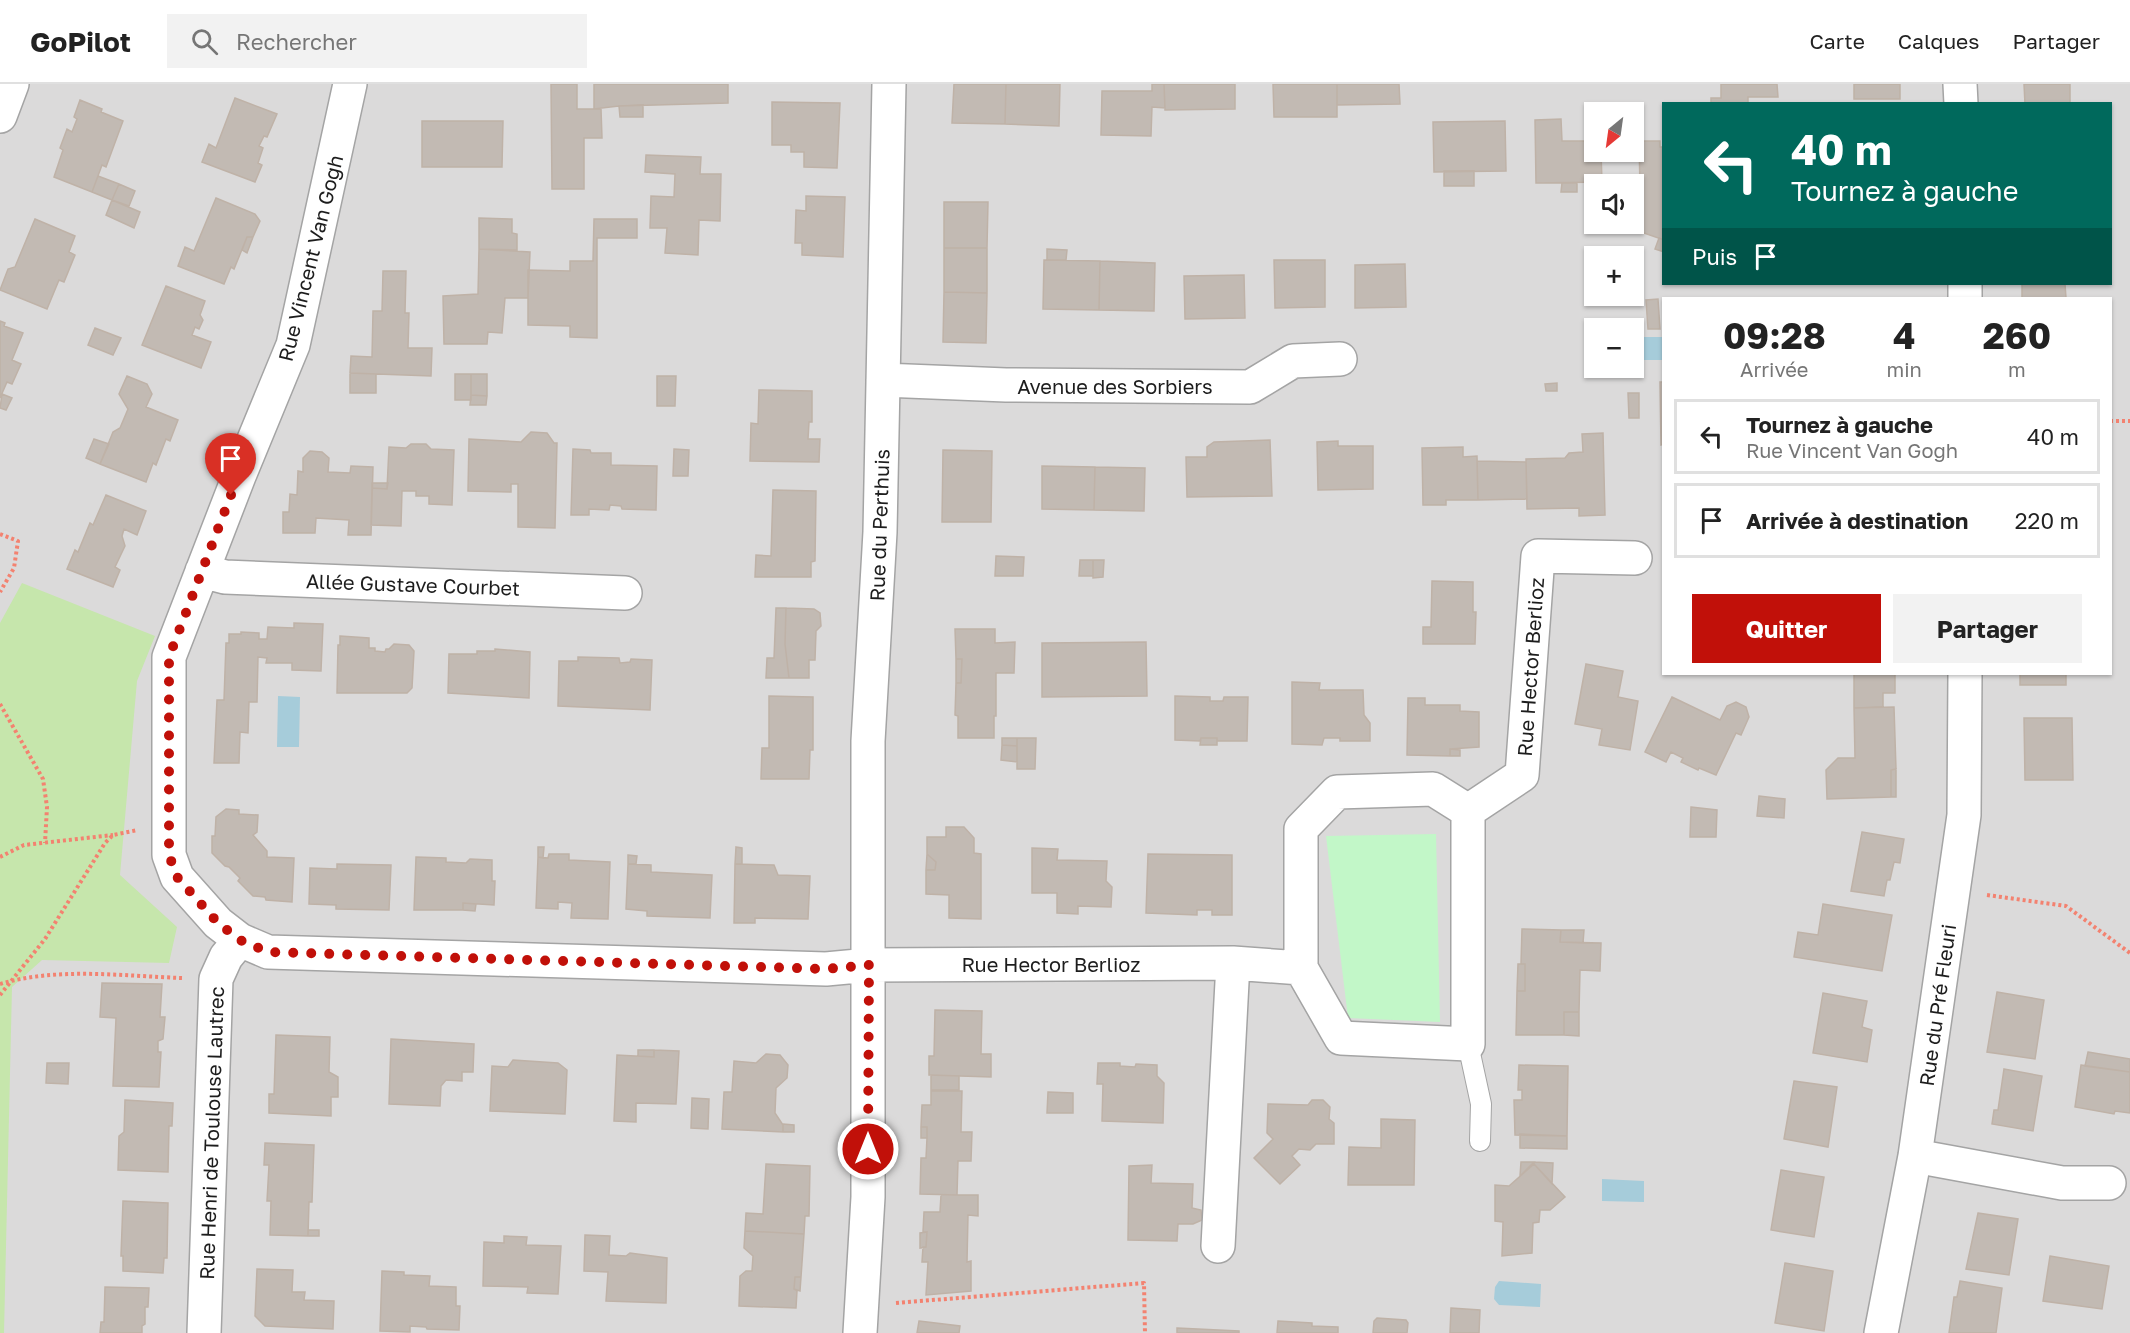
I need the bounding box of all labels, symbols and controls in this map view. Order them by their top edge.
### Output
search box [167,14,587,68]
text: GoPilot [30,25,131,58]
icon: search [188,25,221,58]
text: Rechercher [236,28,357,55]
text: Carte [1809,28,1865,54]
text: Calques [1898,28,1979,54]
text: Partager [2012,28,2100,54]
north arrow [1584,102,1644,162]
map controls [1584,102,1644,378]
text: 40 m [1791,124,1892,174]
icon: left [1692,126,1770,204]
street label: Rue Vincent Van Gogh [273,152,347,364]
button: sound [1584,174,1644,234]
text: Tournez à gauche [1791,175,2018,207]
icon: arrive [1749,240,1782,273]
text: Puis [1692,243,1737,270]
button: + [1584,246,1644,306]
text: 09:28 [1723,314,1826,357]
text: 4 [1893,314,1916,357]
text: 260 [1983,314,2051,357]
button: − [1584,318,1644,378]
text: Arrivée [1740,357,1808,381]
text: min [1887,357,1922,381]
text: m [2008,357,2026,381]
street label: Avenue des Sorbiers [1017,374,1213,398]
text: Tournez à gauche [1746,411,1933,438]
icon: left [1695,420,1728,453]
text: 40 m [2027,423,2079,450]
pin [205,433,256,495]
text: Rue Vincent Van Gogh [1746,438,1958,462]
icon: arrive [214,442,247,475]
street label: Rue du Perthuis [864,448,894,602]
icon: arrive [1695,504,1728,537]
text: Arrivée à destination [1746,507,1968,534]
text: 220 m [2015,507,2079,534]
street label: Allée Gustave Courbet [305,568,521,600]
street label: Rue Hector Berlioz [1512,577,1548,757]
button: Quitter [1692,594,1881,663]
button: Partager [1893,594,2082,663]
street label: Rue du Pré Fleuri [1914,922,1960,1088]
street label: Rue Hector Berlioz [961,952,1141,976]
street label: Rue Henri de Toulouse Lautrec [194,986,228,1280]
position arrow [836,1117,900,1181]

